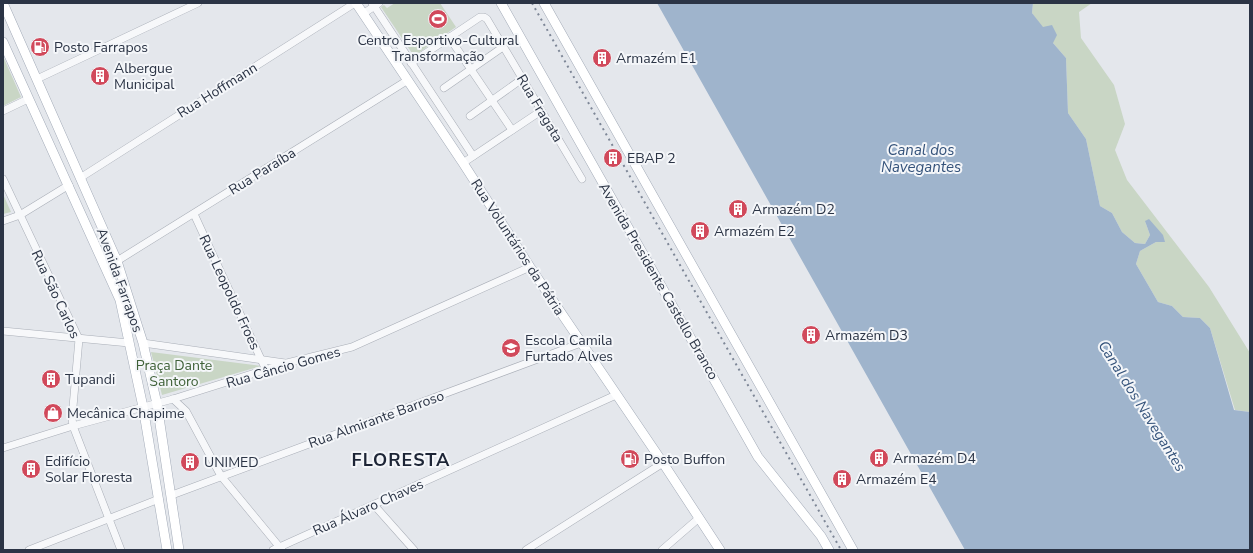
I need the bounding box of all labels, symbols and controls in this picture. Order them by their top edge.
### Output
sports icon: Centro Esportivo-Cultural Transformação [427,8,449,30]
place label: Centro Esportivo-Cultural Transformação [357,31,519,66]
fuel station icon: Posto Farrapos [29,36,51,58]
place label: Posto Farrapos [54,38,148,57]
building icon: Armazém E1 [591,47,613,69]
place label: Armazém E1 [616,49,697,68]
street label: Rua Hoffmann [174,58,261,123]
place label: Albergue Municipal [114,59,175,94]
building icon: Albergue Municipal [89,65,111,87]
street label: Rua Fragata [512,71,567,146]
water label: Canal dos Navegantes [881,140,961,177]
street label: Rua Paraíba [225,143,299,200]
building icon: EBAP 2 [602,147,624,169]
place label: EBAP 2 [627,149,676,168]
street label: Rua Voluntários da Pátria [466,175,569,319]
street label: Avenida Presidente Castello Branco [594,179,723,383]
building icon: Armazém D2 [727,198,749,220]
place label: Armazém D2 [752,200,835,219]
building icon: Armazém E2 [689,220,711,242]
place label: Armazém E2 [714,222,795,241]
street label: Avenida Farrapos [92,225,147,335]
street label: Rua Leopoldo Froes [195,232,265,353]
street label: Rua São Carlos [27,247,85,342]
building icon: Armazém D3 [800,324,822,346]
place label: Armazém D3 [825,326,908,345]
place label: Escola Camila Furtado Alves [525,331,613,366]
school or university icon: Escola Camila Furtado Alves [500,337,522,359]
water label: Canal dos Navegantes [1094,337,1190,475]
street label: Rua Câncio Gomes [224,342,343,393]
park label: Praça Dante Santoro [136,356,212,391]
building icon: Tupandi [40,368,62,390]
place label: Tupandi [65,370,115,389]
street label: Rua Almirante Barroso [306,386,447,453]
shop icon: Mecânica Chapime [42,402,64,424]
place label: Mecânica Chapime [67,404,185,423]
building icon: Armazém D4 [868,447,890,469]
district label: FLORESTA [352,448,450,472]
fuel station icon: Posto Buffon [619,448,641,470]
place label: Armazém D4 [893,449,976,468]
place label: Posto Buffon [644,450,725,469]
building icon: UNIMED [179,451,201,473]
place label: Edifício Solar Floresta [45,452,132,487]
place label: UNIMED [204,453,259,472]
building icon: Edifício Solar Floresta [20,458,42,480]
building icon: Armazém E4 [831,468,853,490]
place label: Armazém E4 [856,470,937,489]
street label: Rua Álvaro Chaves [310,474,427,540]

